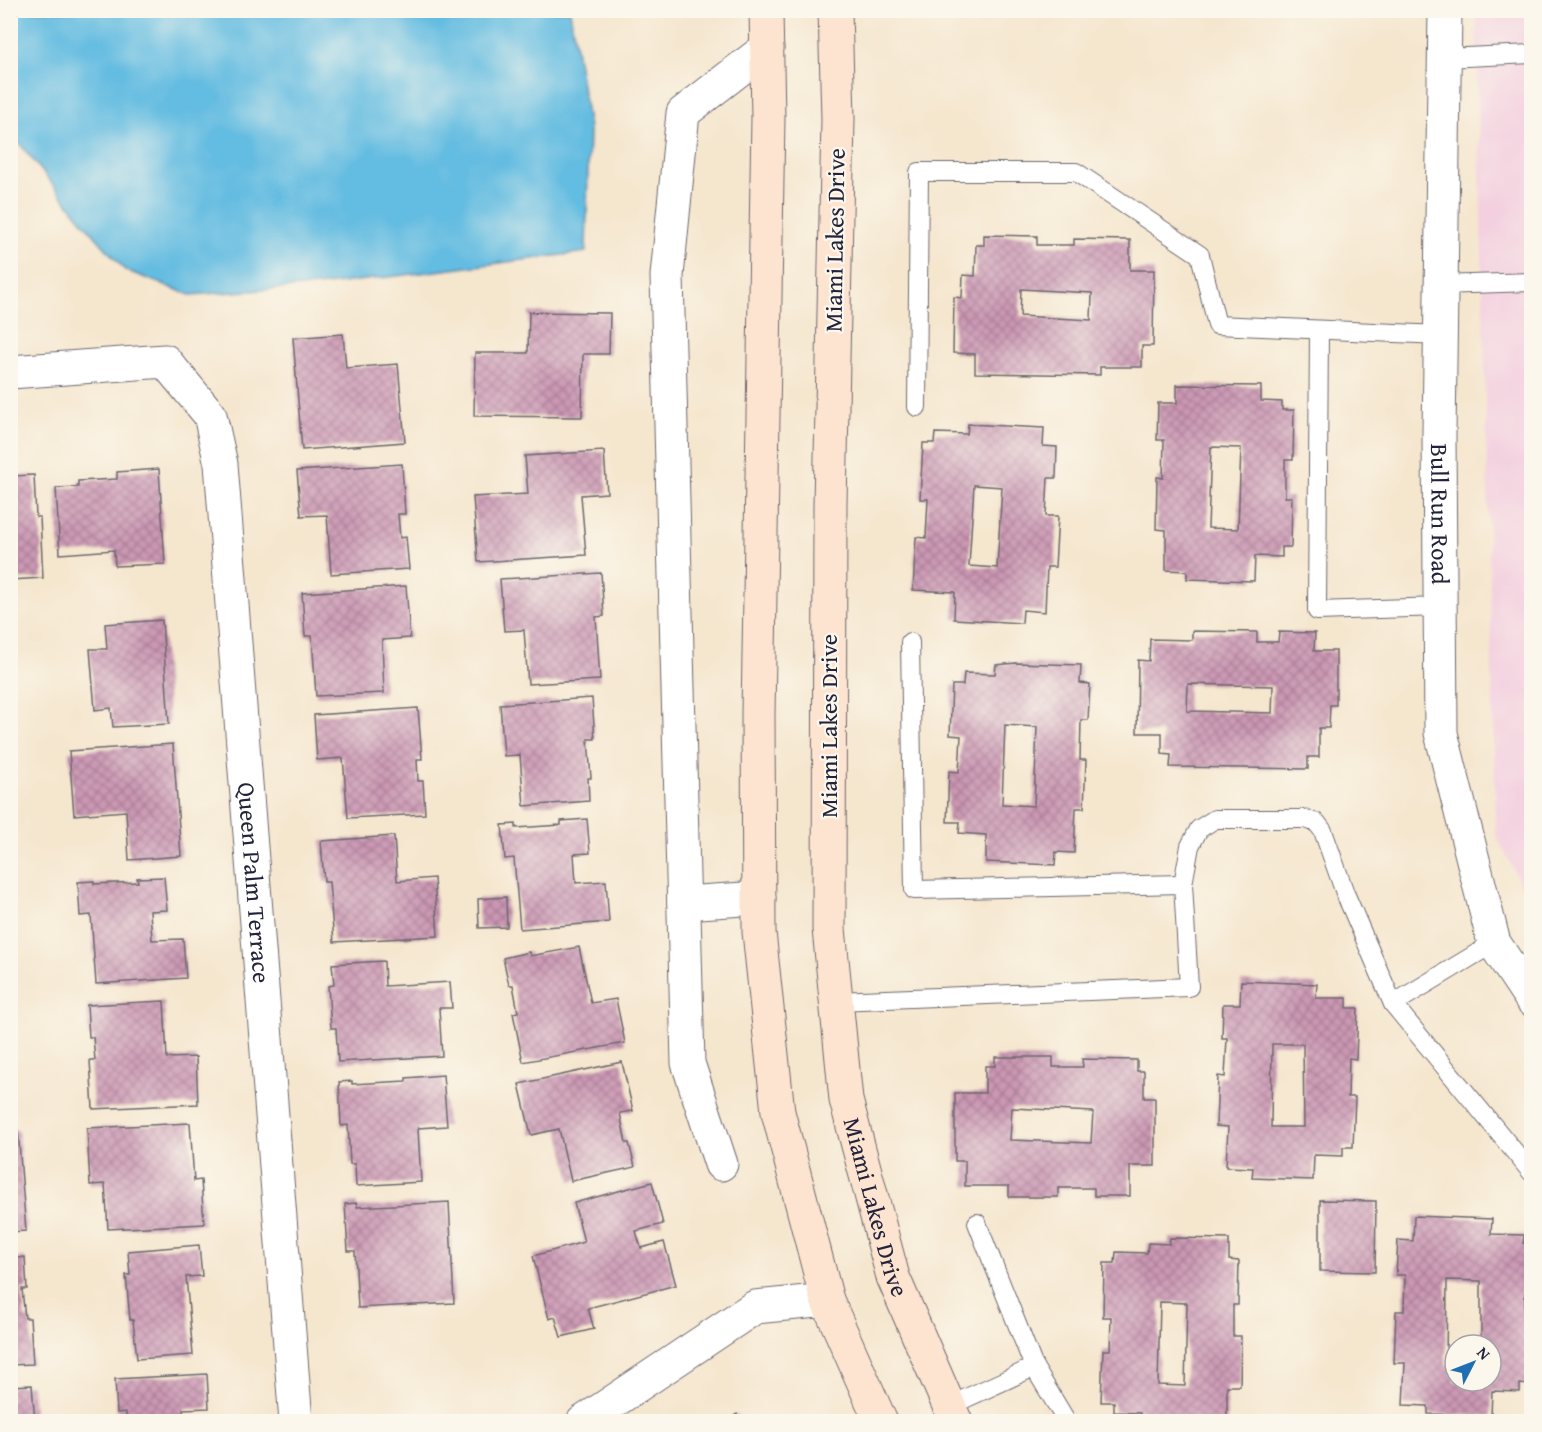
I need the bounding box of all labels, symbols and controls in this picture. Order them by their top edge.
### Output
street label: Miami Lakes Drive [815,148,854,332]
street label: Bull Run Road [1422,443,1458,585]
street label: Miami Lakes Drive [811,634,846,818]
street label: Queen Palm Terrace [229,781,280,985]
street label: Miami Lakes Drive [834,1114,917,1302]
north arrow [1443,1333,1503,1393]
text: N [1472,1341,1497,1365]

